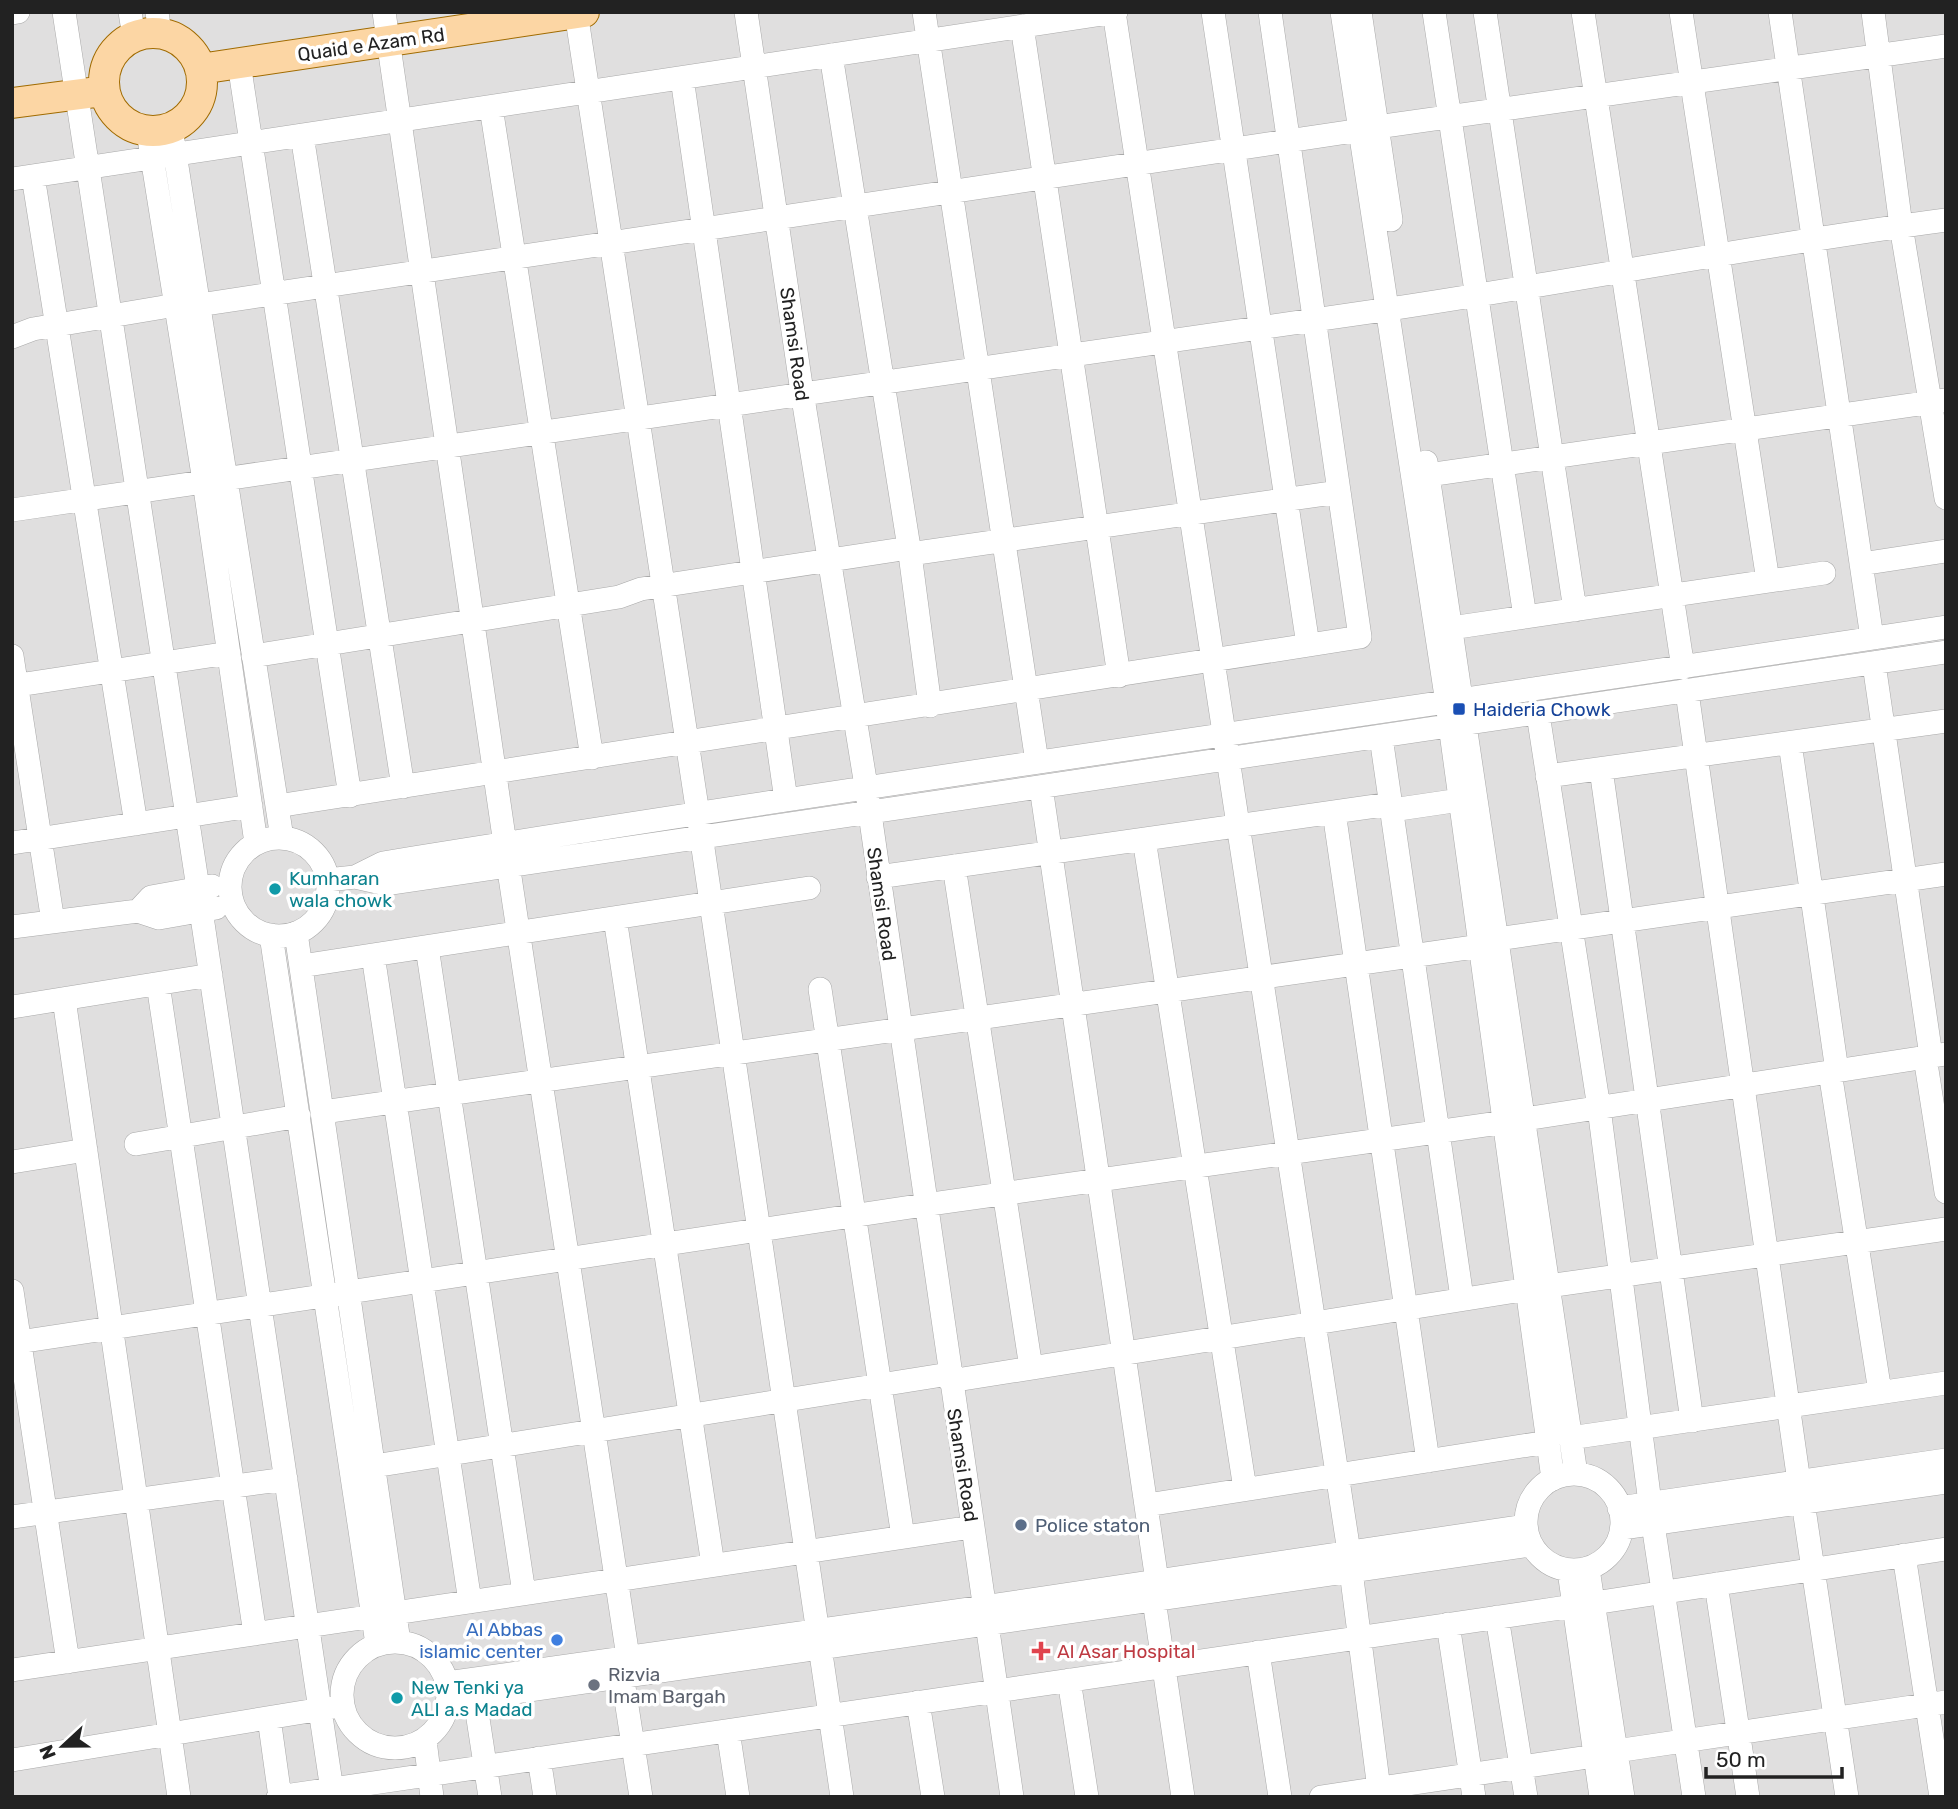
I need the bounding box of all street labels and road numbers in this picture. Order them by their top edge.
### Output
street label: Quaid e Azam Rd [296,23,446,66]
street label: Shamsi Road [775,286,814,402]
street label: Shamsi Road [862,846,901,962]
street label: Shamsi Road [942,1407,983,1524]

